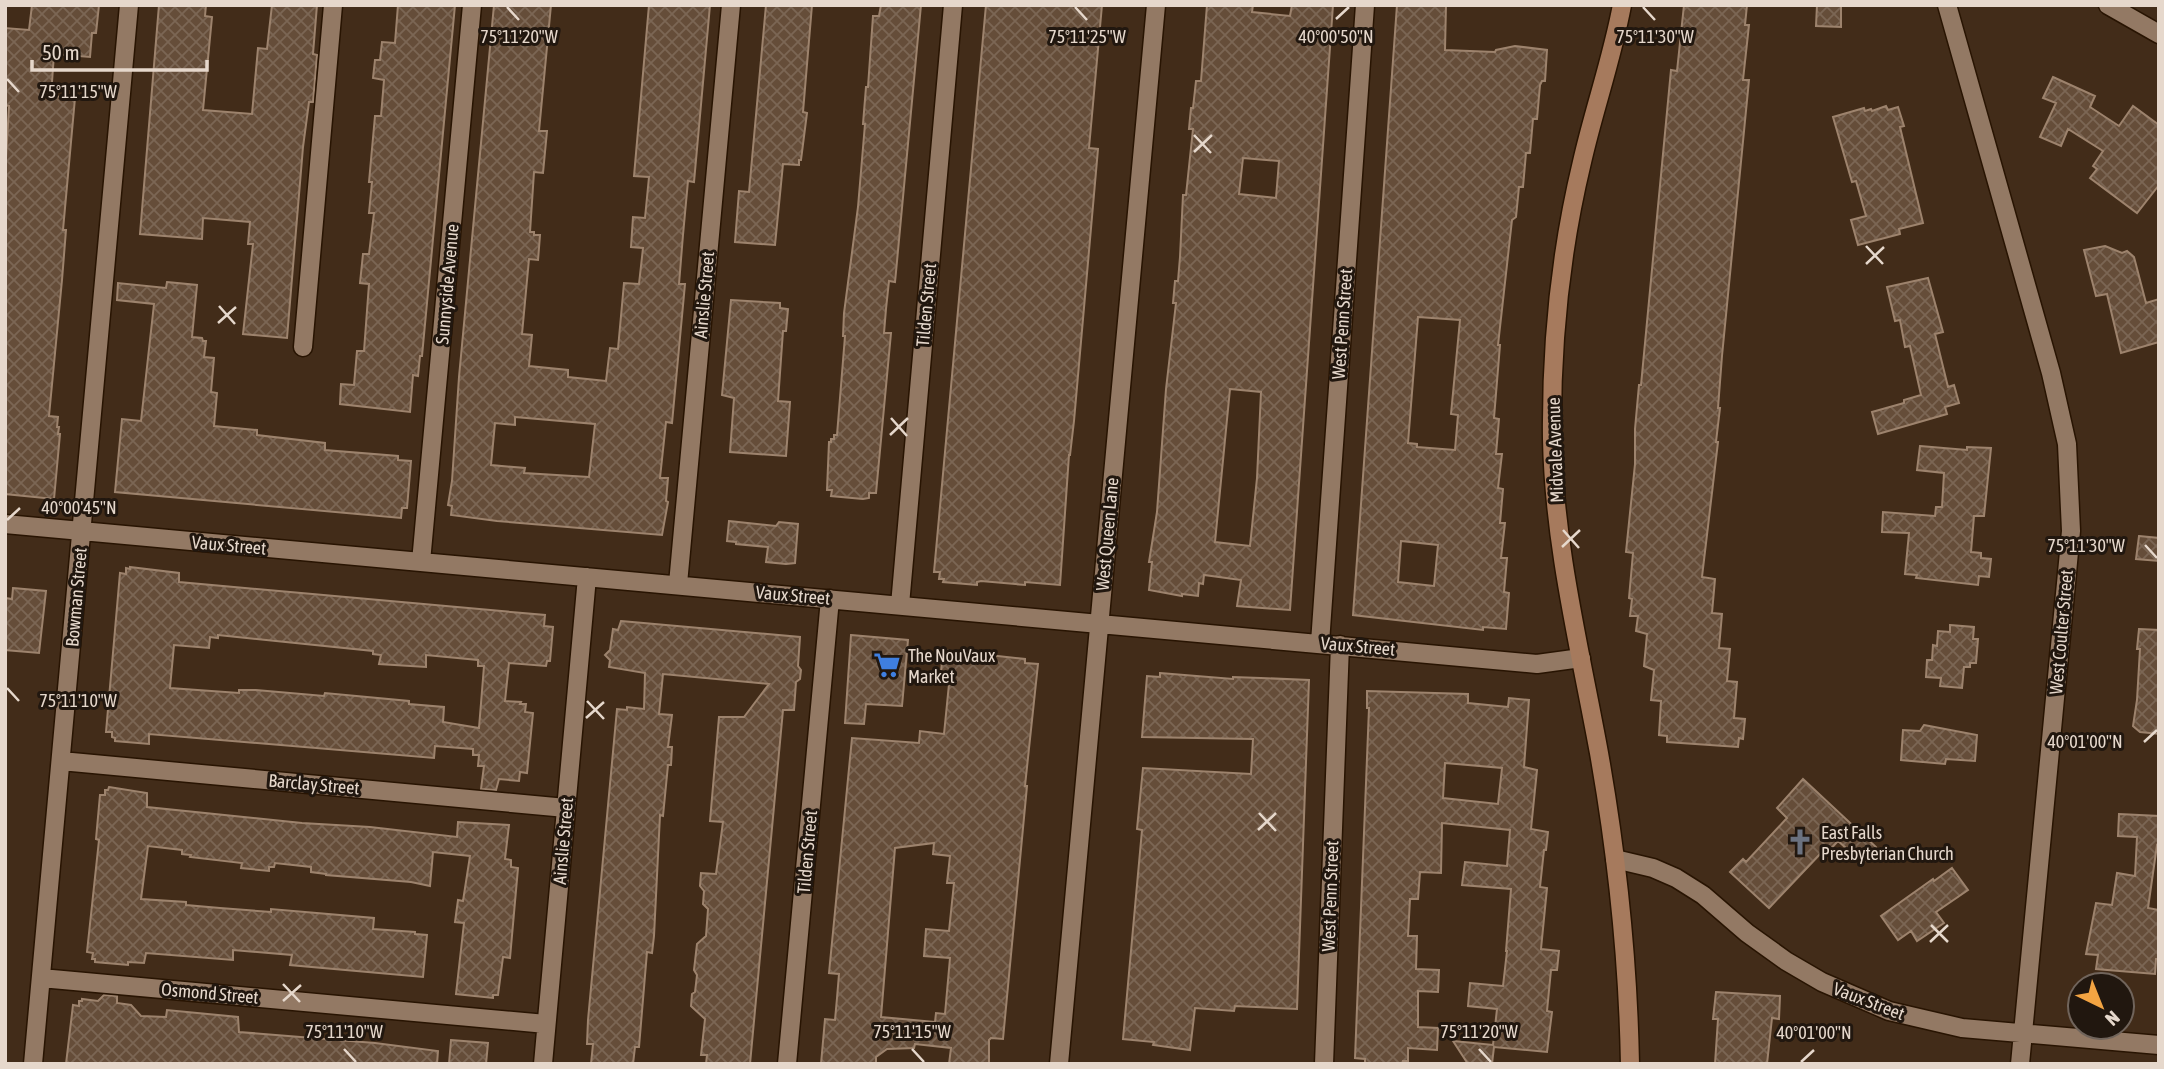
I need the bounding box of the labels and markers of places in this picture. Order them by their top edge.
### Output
place label: The NouVaux Market [908,645,995,687]
supermarket icon: The NouVaux Market [872,650,902,680]
place label: East Falls Presbyterian Church [1821,822,1954,864]
church icon: East Falls Presbyterian Church [1785,827,1815,857]

